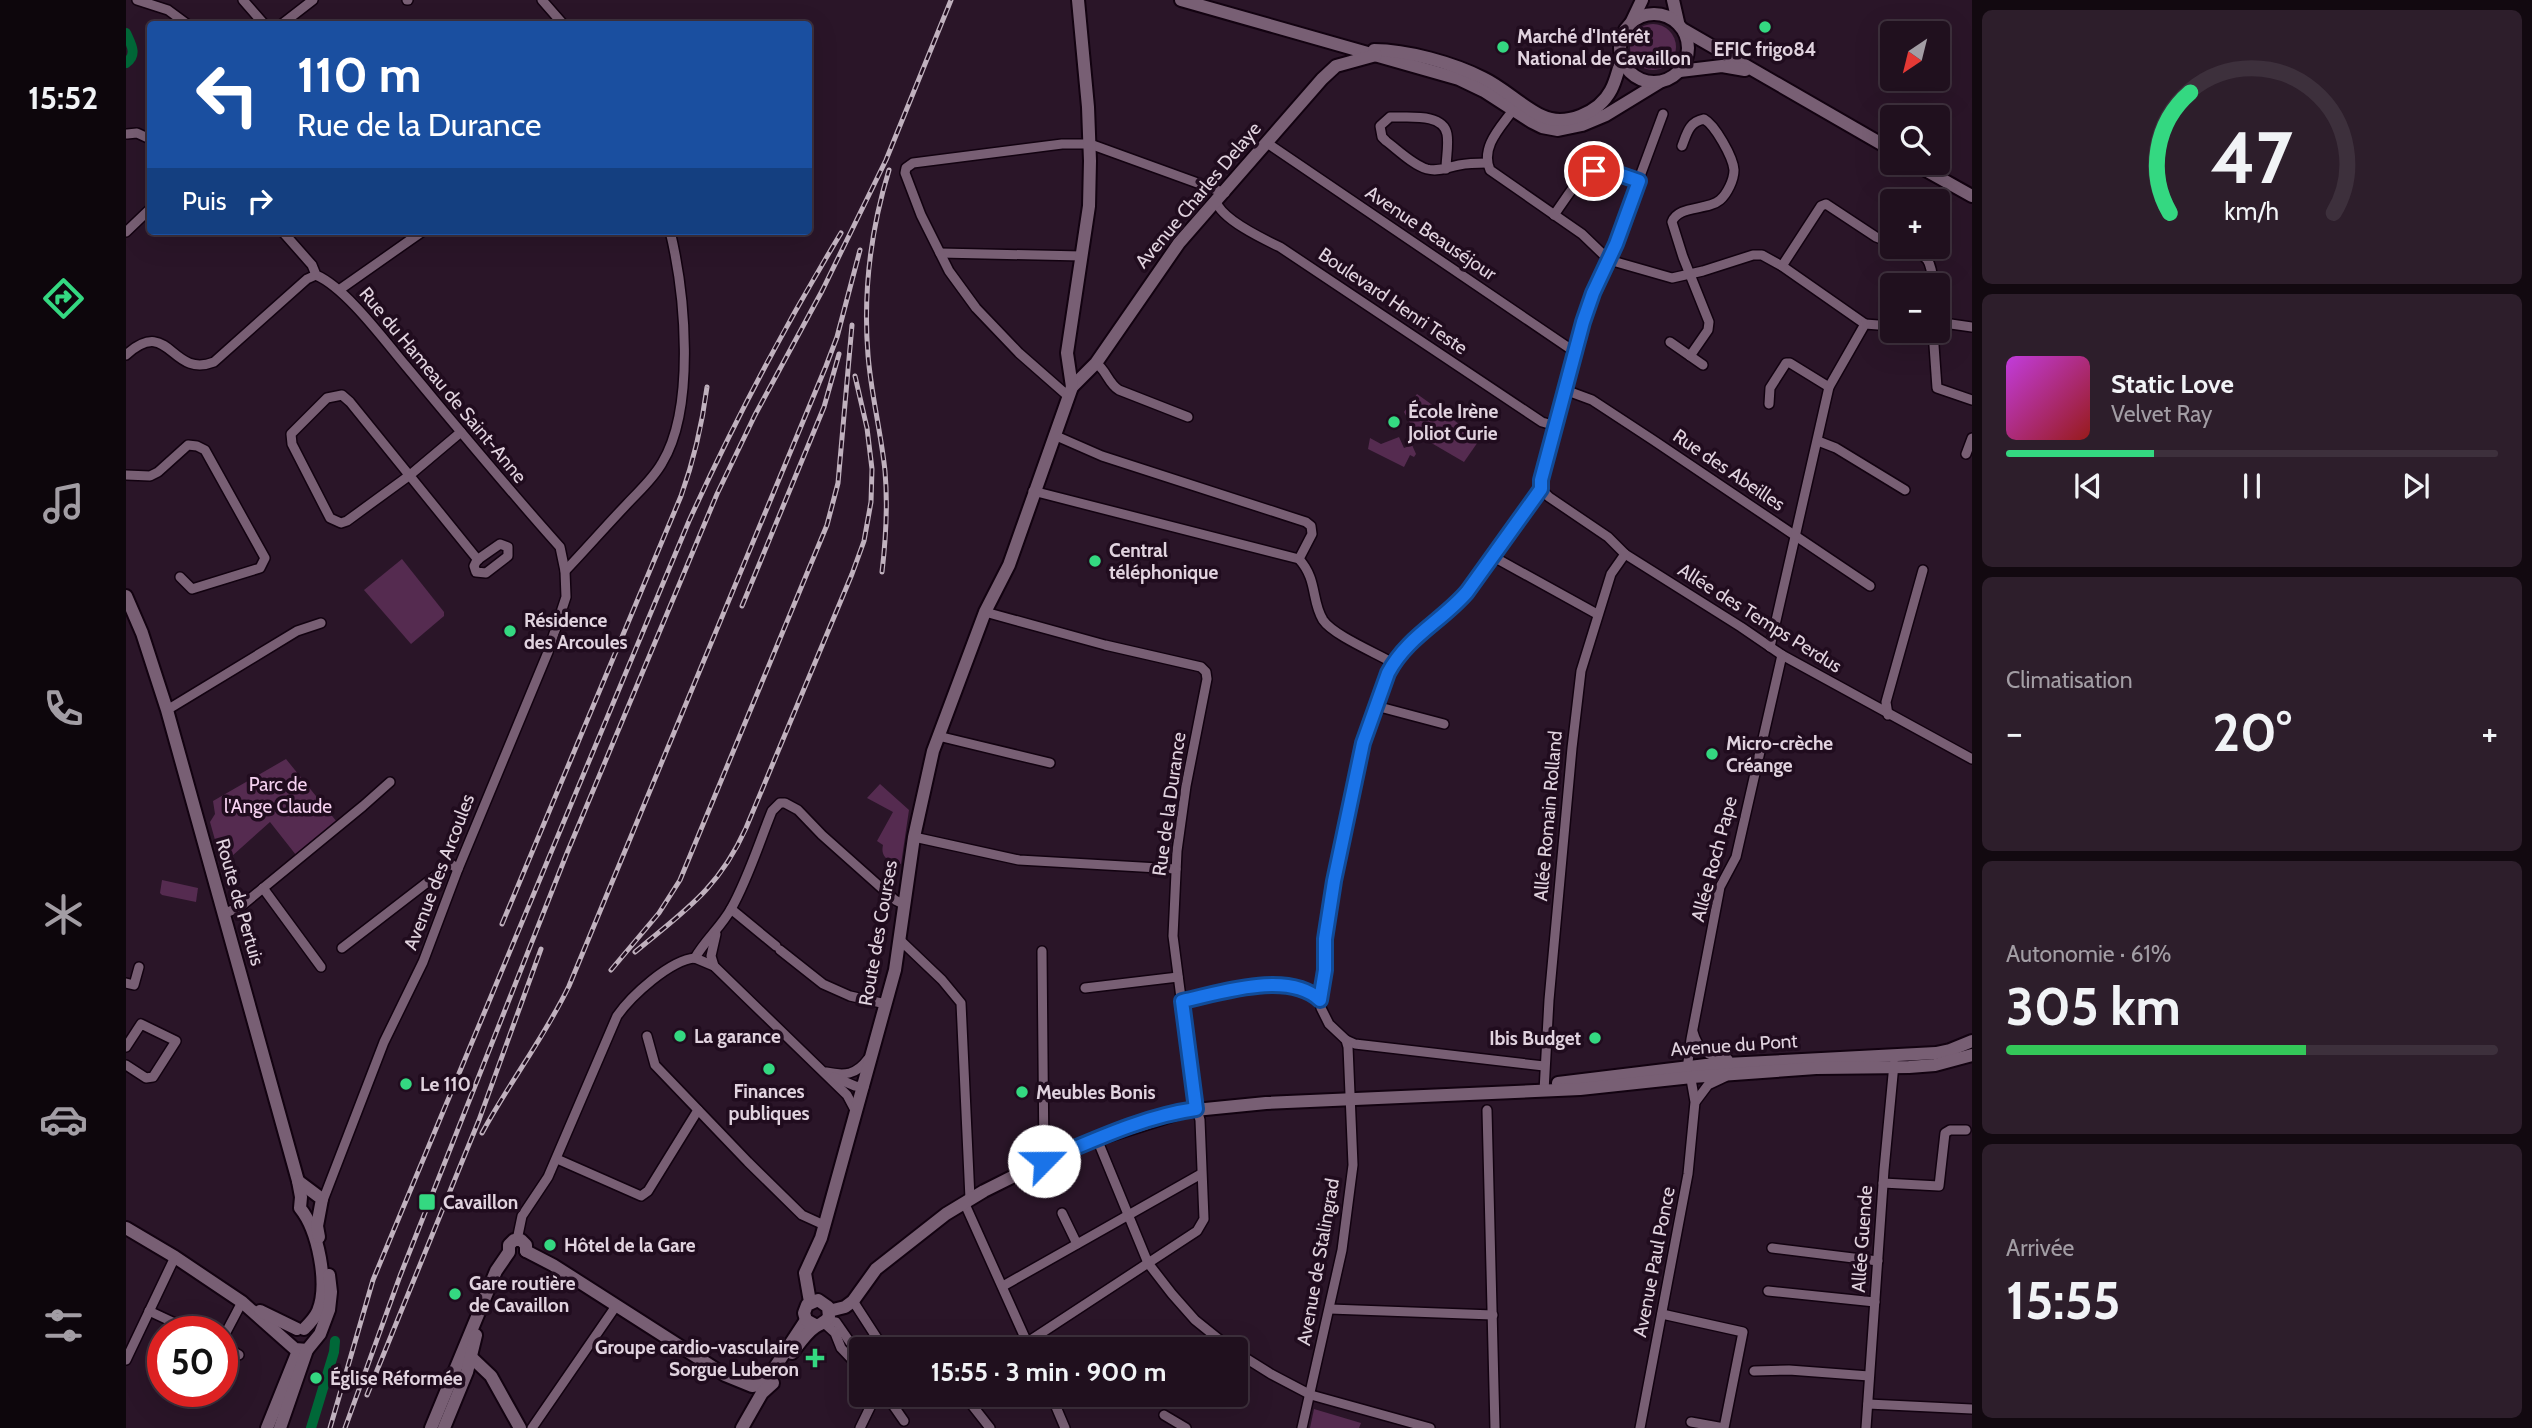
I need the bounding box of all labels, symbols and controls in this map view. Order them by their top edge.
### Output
marker: EFIC frigo84 [1757,19,1773,35]
north arrow [1880,21,1950,91]
map controls [1880,21,1950,343]
place label: Marché d'Intérêt National de Cavaillon [1517,25,1691,70]
place label: EFIC frigo84 [1714,38,1816,61]
marker: Marché d'Intérêt National de Cavaillon [1495,39,1511,55]
text: 110 m [297,45,421,104]
icon: left [182,49,273,140]
text: 15:52 [28,78,98,117]
text: Rue de la Durance [297,105,541,144]
button: search [1880,105,1950,175]
text: 47 [2211,113,2293,201]
street label: Avenue Charles Delaye [1130,117,1266,273]
pin [1564,141,1624,201]
icon: arrive [1575,152,1613,190]
street label: Avenue Beauséjour [1361,181,1501,285]
icon: right [241,182,279,220]
text: Puis [182,185,227,217]
button: + [1880,189,1950,259]
text: km/h [2225,196,2279,226]
street label: Boulevard Henri Teste [1314,243,1472,360]
button: − [1880,273,1950,343]
icon: directions [39,274,88,323]
street label: Rue du Hameau de Saint-Anne [354,282,532,488]
text: Static Love [2111,368,2234,400]
place label: École Irène Joliot Curie [1407,399,1499,445]
text: Velvet Ray [2111,400,2212,428]
marker: École Irène Joliot Curie [1386,414,1402,430]
street label: Rue des Abeilles [1669,424,1789,516]
icon: previous [2069,467,2107,505]
icon: pause [2233,467,2271,505]
icon: next [2397,467,2435,505]
icon: music [39,479,88,528]
place label: Central téléphonique [1109,539,1219,584]
marker: Central téléphonique [1087,553,1103,569]
street label: Allée des Temps Perdus [1674,558,1846,678]
place label: Résidence des Arcoules [524,609,628,654]
marker: Résidence des Arcoules [502,623,518,639]
text: Climatisation [2006,666,2133,694]
icon: phone [39,684,88,733]
text: 20° [2212,701,2292,764]
text: − [2006,709,2023,756]
text: + [2481,709,2498,756]
street label: Rue de la Durance [1148,730,1191,877]
street label: Allée Romain Rolland [1529,730,1567,902]
place label: Micro-crèche Créange [1726,732,1833,777]
marker: Micro-crèche Créange [1704,746,1720,762]
park label: Parc de l'Ange Claude [224,773,332,818]
street label: Avenue des Arcoules [399,791,479,953]
street label: Allée Roch Pape [1686,793,1742,924]
street label: Route de Pertuis [211,836,269,968]
street label: Route des Courses [854,858,902,1008]
icon: climate [39,890,88,939]
text: Autonomie · 61% [2006,940,2171,968]
text: 305 km [2006,975,2181,1038]
place label: La garance [694,1025,781,1048]
place label: Ibis Budget [1489,1027,1581,1050]
marker: La garance [672,1028,688,1044]
street label: Avenue du Pont [1670,1029,1799,1061]
marker: Ibis Budget [1587,1030,1603,1046]
marker: Finances publiques [761,1061,777,1077]
place label: Le 110 [420,1073,471,1096]
marker: Le 110 [398,1076,414,1092]
place label: Finances publiques [729,1080,809,1125]
place label: Meubles Bonis [1036,1081,1156,1104]
marker: Meubles Bonis [1014,1084,1030,1100]
icon: car [39,1095,88,1144]
position arrow [1007,1124,1081,1198]
street label: Avenue de Stalingrad [1292,1177,1344,1347]
street label: Allée Guende [1847,1184,1877,1293]
street label: Avenue Paul Ponce [1628,1185,1680,1339]
place label: Cavaillon [443,1191,518,1214]
marker: Cavaillon [417,1192,437,1212]
place label: Hôtel de la Gare [564,1234,696,1257]
text: Arrivée [2006,1234,2074,1262]
marker: Hôtel de la Gare [542,1237,558,1253]
text: 15:55 [2006,1269,2121,1332]
place label: Gare routière de Cavaillon [469,1272,576,1317]
marker: Gare routière de Cavaillon [447,1286,463,1302]
icon: filters [39,1301,88,1350]
speed limit sign: 50 [147,1316,238,1407]
place label: Groupe cardio-vasculaire Sorgue Luberon [595,1336,799,1381]
marker: Groupe cardio-vasculaire Sorgue Luberon [805,1348,825,1368]
text: 15:55 · 3 min · 900 m [931,1356,1166,1388]
place label: Église Réformée [330,1366,463,1390]
marker: Église Réformée [308,1370,324,1386]

